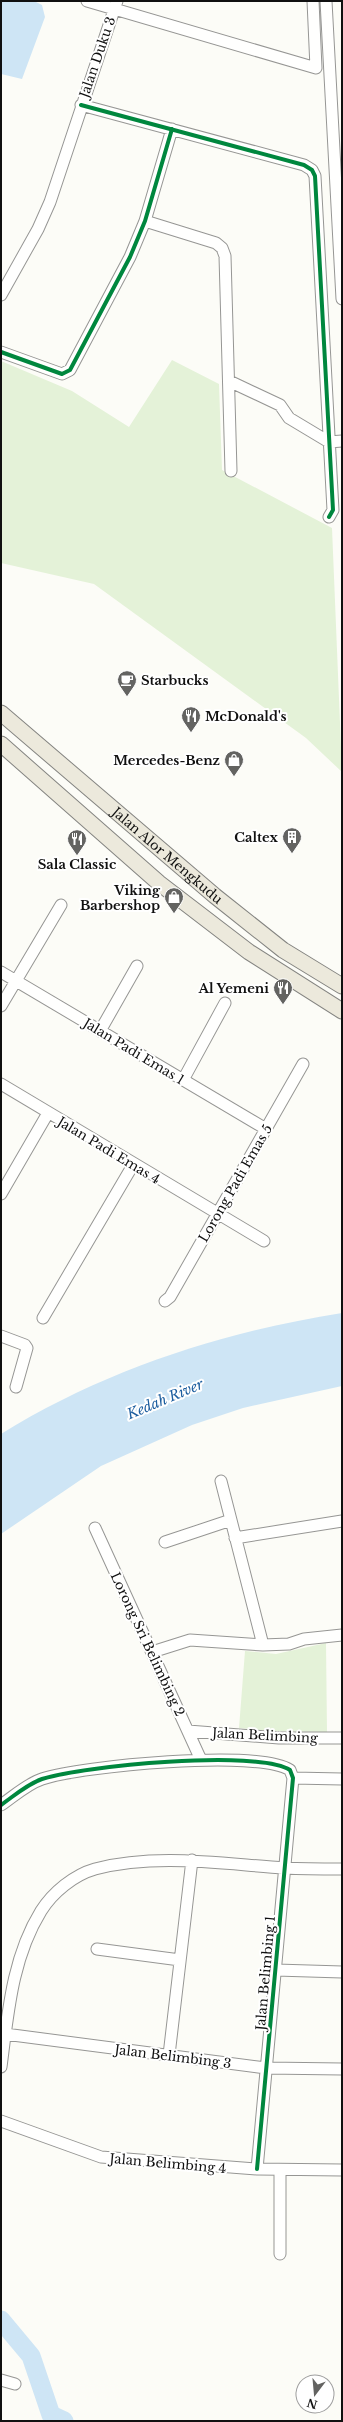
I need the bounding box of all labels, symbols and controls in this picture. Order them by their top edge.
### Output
street label: Jalan Duku 3 [75,14,119,102]
cafe icon: Starbucks [116,669,138,697]
place label: Starbucks [141,672,208,689]
restaurant icon: McDonald's [180,705,202,733]
place label: McDonald's [205,708,287,725]
shop icon: Mercedes-Benz [223,749,245,777]
place label: Mercedes-Benz [113,752,220,769]
street label: Jalan Alor Mengkudu [107,802,226,908]
building icon: Caltex [281,826,303,854]
restaurant icon: Sala Classic [66,828,88,856]
place label: Caltex [234,829,279,846]
place label: Sala Classic [38,856,116,873]
place label: Viking Barbershop [80,882,161,914]
shop icon: Viking Barbershop [163,886,185,914]
restaurant icon: Al Yemeni [272,977,294,1005]
place label: Al Yemeni [198,980,269,997]
street label: Jalan Padi Emas 1 [78,1014,187,1088]
street label: Jalan Padi Emas 4 [53,1112,163,1188]
street label: Lorong Padi Emas 5 [195,1121,276,1245]
water label: Kedah River [123,1375,207,1424]
street label: Lorong Sri Belimbing 2 [107,1570,188,1719]
street label: Jalan Belimbing [210,1724,318,1747]
street label: Jalan Belimbing 1 [252,1915,279,2033]
street label: Jalan Belimbing 3 [112,2041,232,2072]
street label: Jalan Belimbing 4 [107,2150,227,2177]
north arrow [295,2374,335,2414]
text: N [305,2395,319,2412]

